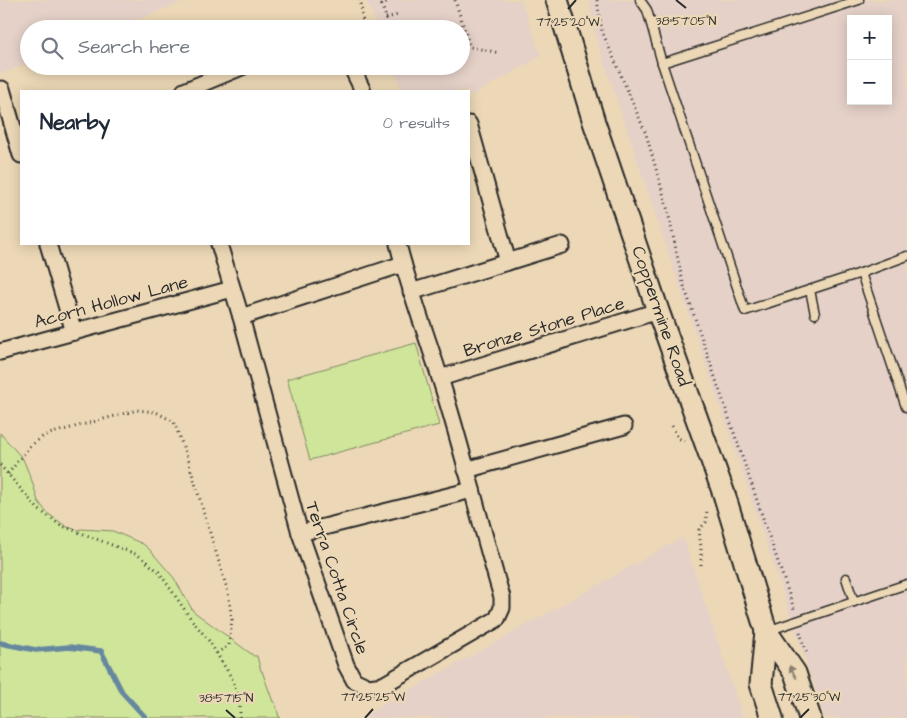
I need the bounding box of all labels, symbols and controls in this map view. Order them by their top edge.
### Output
text: 38°57'05"N [656,13,717,30]
text: 77°25'20"W [536,14,600,31]
map controls [847,15,892,105]
button: + [847,15,892,60]
search box [20,20,470,75]
icon: search [38,34,66,62]
text: Search here [78,34,190,61]
button: − [847,60,892,105]
text: Nearby [40,108,110,137]
text: 0 results [383,112,450,134]
street label: Coppermine Road [625,243,697,389]
street label: Acorn Hollow Lane [31,269,191,335]
street label: Bronze Stone Place [460,291,628,363]
street label: Terra Cotta Circle [299,498,375,658]
one-way arrow [789,665,797,680]
text: 77°25'25"W [341,689,406,706]
text: 77°25'30"W [778,689,841,706]
text: 38°57'15"N [199,690,254,707]

